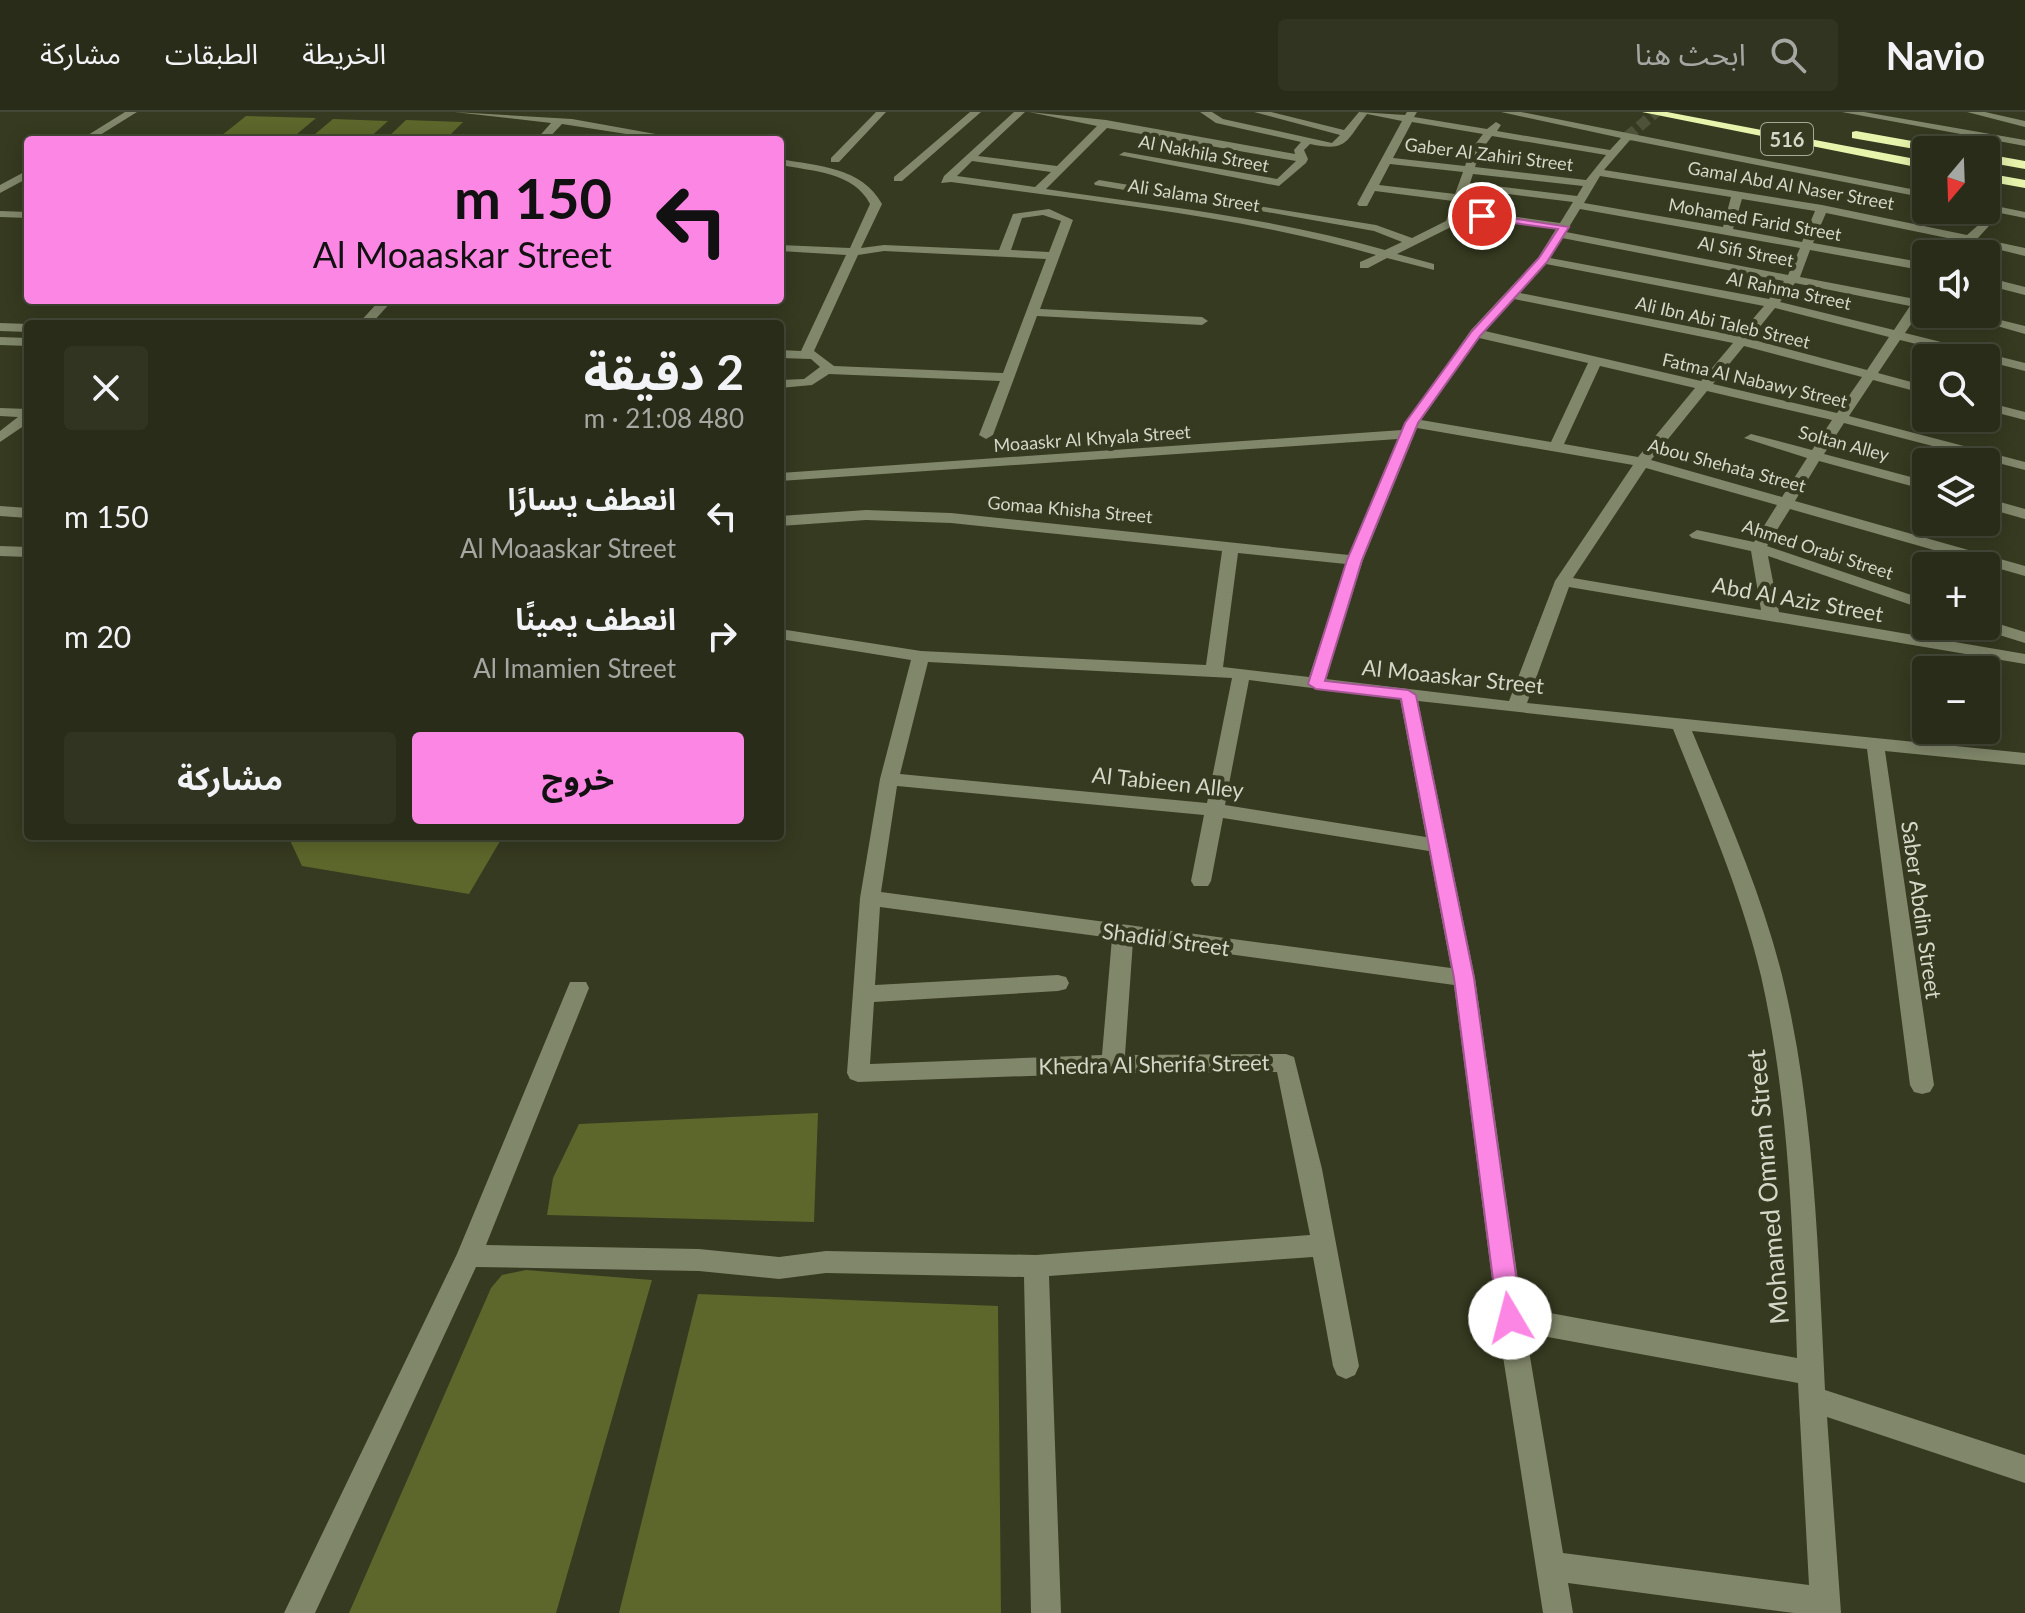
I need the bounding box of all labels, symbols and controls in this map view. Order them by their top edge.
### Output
search box [1278,19,1838,91]
text: Navio [1886,32,1985,78]
icon: search [1766,33,1810,77]
text: ابحث هنا [1635,35,1746,71]
text: مشاركة [40,36,121,70]
text: الطبقات [165,36,258,70]
text: الخريطة [302,36,386,70]
road number: 516 [1761,123,1813,155]
street label: Al Nakhila Street [1137,130,1271,177]
street label: Gaber Al Zahiri Street [1403,133,1575,175]
north arrow [1912,136,2000,224]
map controls [1912,136,2000,744]
street label: Gamal Abd Al Naser Street [1686,156,1896,214]
text: 150 m [454,164,612,231]
icon: left [640,168,744,272]
street label: Ali Salama Street [1127,174,1262,216]
pin [1448,182,1516,250]
street label: Mohamed Farid Street [1667,193,1844,245]
icon: arrive [1460,194,1504,238]
street label: Al Sifi Street [1696,231,1796,271]
text: Al Moaaskar Street [313,232,612,276]
button: sound [1912,240,2000,328]
street label: Al Rahma Street [1725,266,1854,314]
street label: Ali Ibn Abi Taleb Street [1634,291,1813,353]
text: 2 دقيقة [584,343,744,400]
button: search [1912,344,2000,432]
button: close [64,346,148,430]
street label: Fatma Al Nabawy Street [1660,348,1850,412]
text: 480 m · 21:08 [584,402,744,434]
street label: Moaaskr Al Khyala Street [993,420,1192,456]
street label: Soltan Alley [1796,420,1892,466]
street label: Abou Shehata Street [1646,433,1809,497]
button: layers [1912,448,2000,536]
text: انعطف يسارًا [508,480,676,516]
street label: Gomaa Khisha Street [987,491,1154,527]
icon: left [700,494,744,538]
text: 150 m [64,498,149,534]
street label: Ahmed Orabi Street [1740,514,1897,584]
text: Al Moaaskar Street [460,532,676,564]
button: + [1912,552,2000,640]
street label: Abd Al Aziz Street [1710,571,1886,627]
text: انعطف يمينًا [515,600,676,636]
icon: right [700,614,744,658]
text: 20 m [64,618,131,654]
text: Al Imamien Street [473,652,676,684]
street label: Al Moaaskar Street [1361,653,1545,699]
button: − [1912,656,2000,744]
button: مشاركة [64,732,396,824]
button: خروج [412,732,744,824]
street label: Al Tabieen Alley [1091,761,1246,803]
street label: Saber Abdin Street [1896,819,1948,1001]
street label: Shadid Street [1101,917,1232,961]
street label: Mohamed Omran Street [1739,1047,1795,1326]
street label: Khedra Al Sherifa Street [1038,1048,1270,1080]
position arrow [1468,1276,1552,1360]

